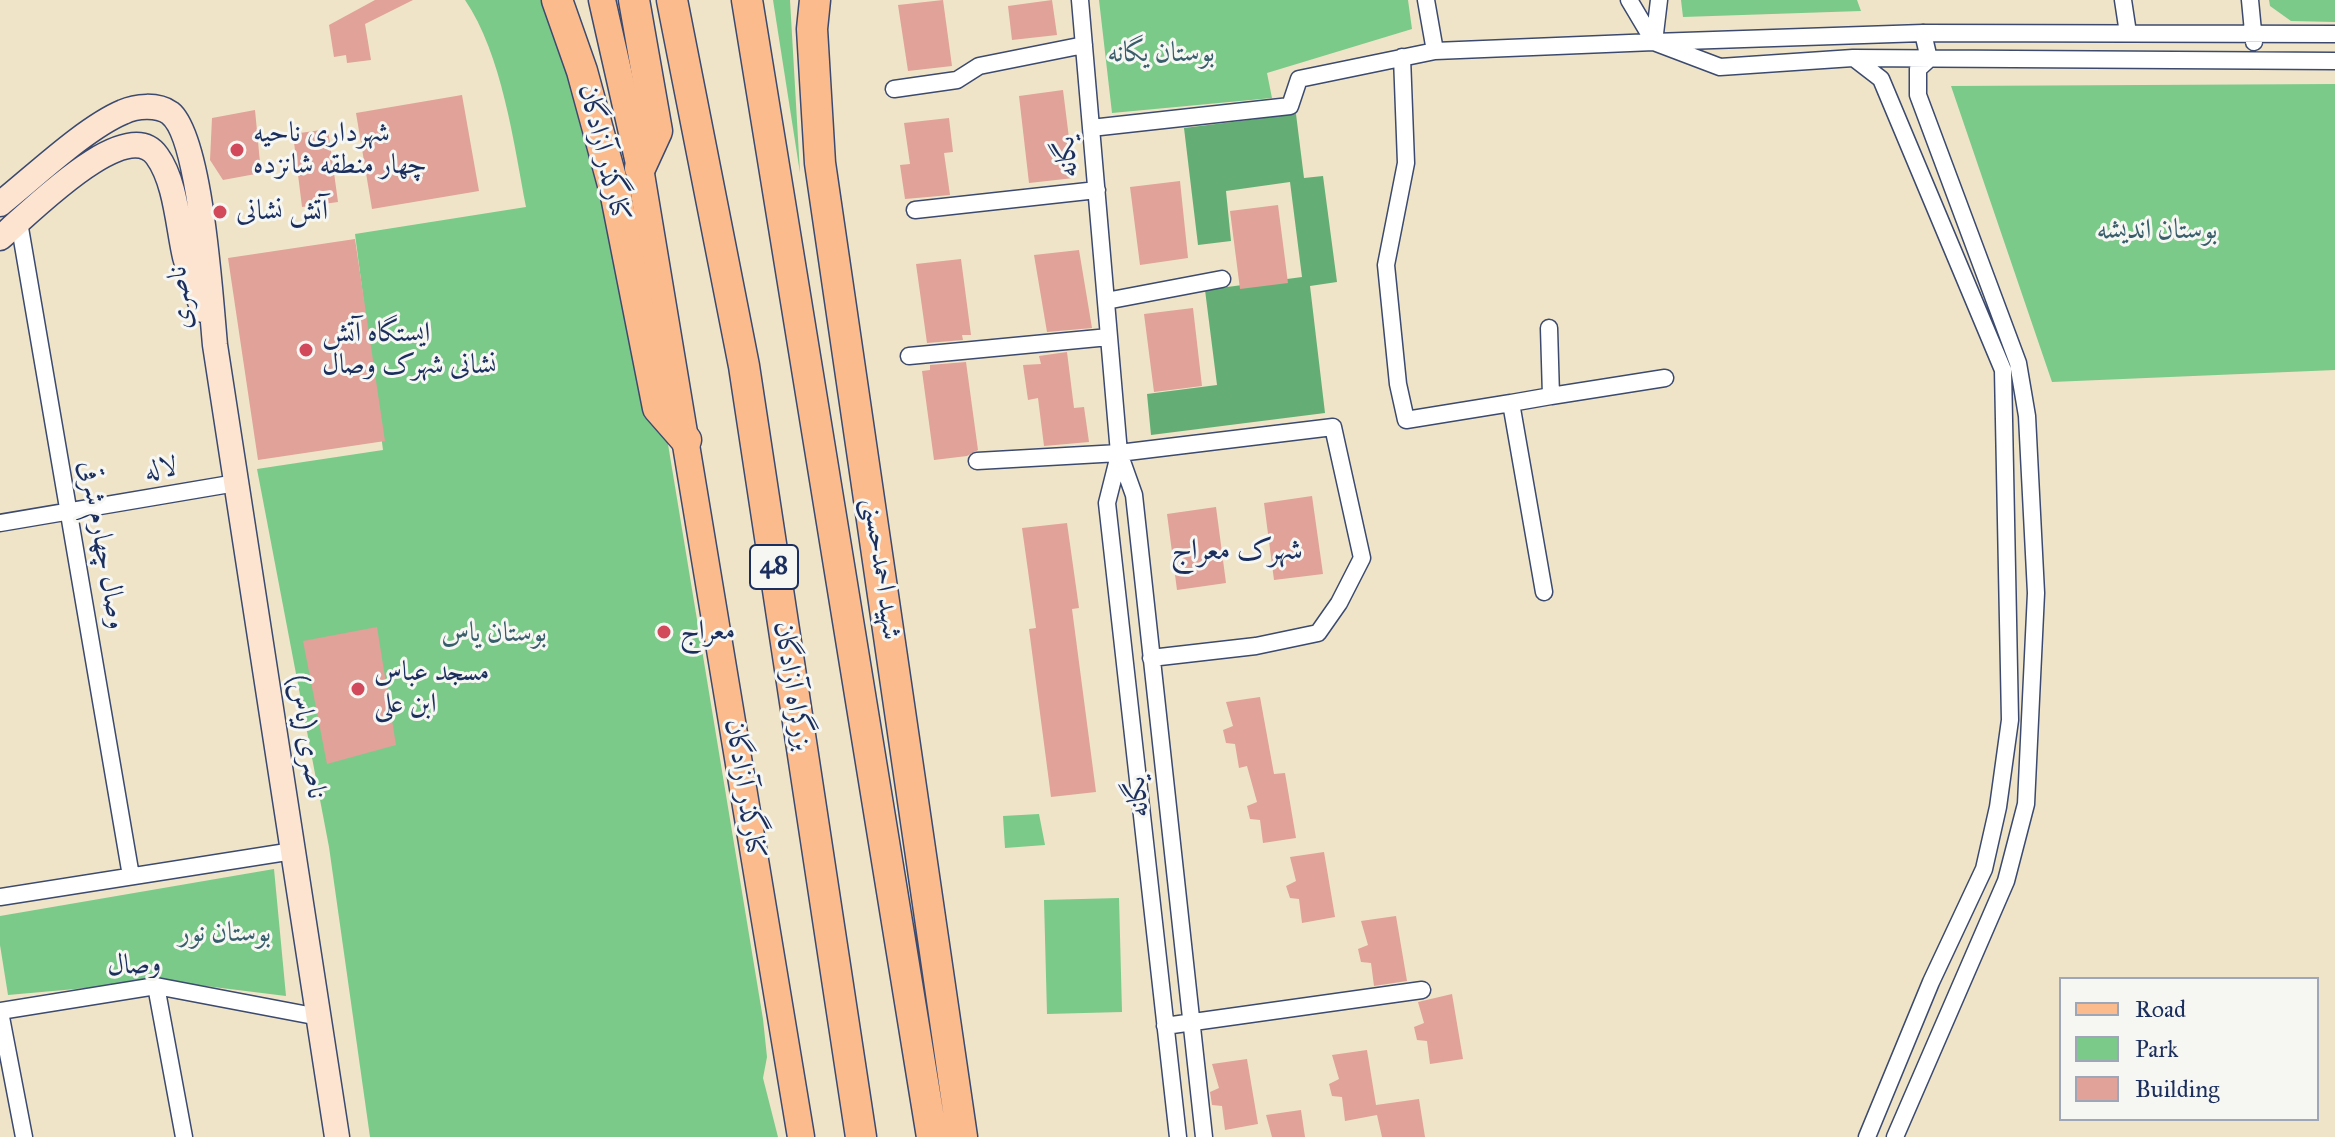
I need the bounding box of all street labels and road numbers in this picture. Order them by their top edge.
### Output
street label: کنارگذر آزادگان [570,81,636,225]
street label: یگانه [1049,135,1087,179]
street label: ناصری [161,265,201,331]
street label: لاله [142,451,180,489]
street label: وصال چهارم شرقی [71,458,133,632]
street label: شهید احمدحسنی [854,496,908,642]
road number: 48 [750,545,798,589]
street label: بزرگراه آزادگان [765,619,819,753]
street label: ناصری (یاس) [280,673,332,801]
street label: کنارگذر آزادگان [716,717,772,861]
street label: یگانه [1120,775,1158,819]
street label: وصال [106,948,162,984]

